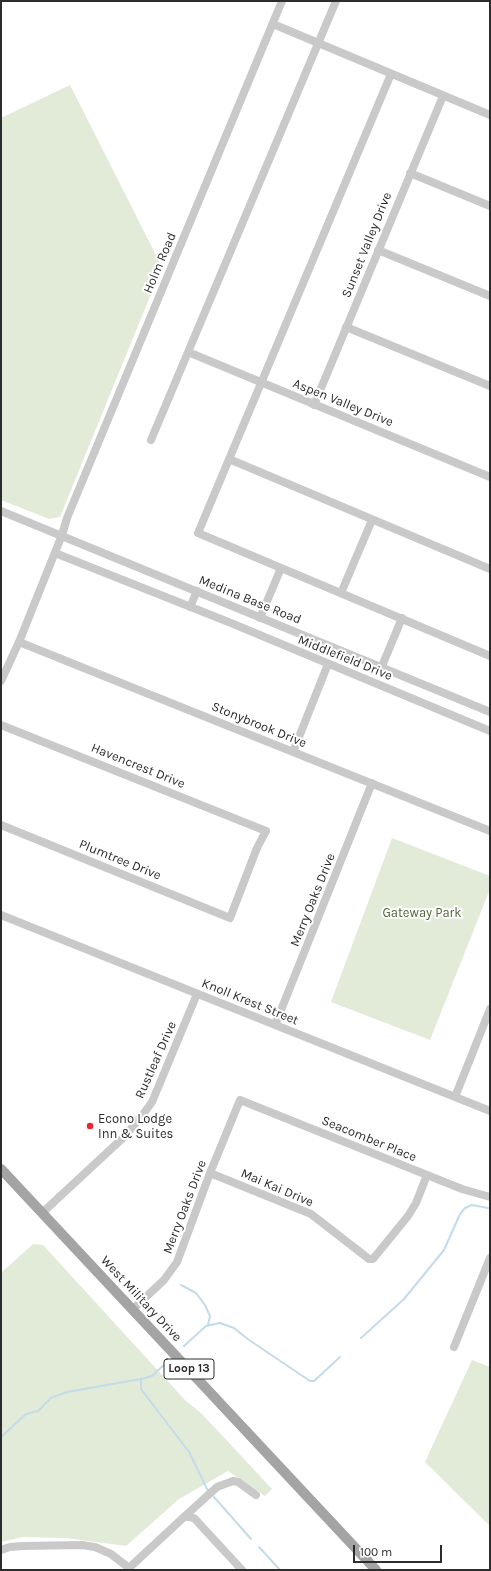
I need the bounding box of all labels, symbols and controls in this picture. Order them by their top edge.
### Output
street label: Sunset Valley Drive [339,190,395,300]
street label: Holm Road [140,230,180,296]
street label: Aspen Valley Drive [290,376,396,430]
street label: Medina Base Road [196,572,304,628]
street label: Middlefield Drive [296,632,394,684]
street label: Stonybrook Drive [209,699,309,751]
street label: Havencrest Drive [89,740,187,792]
street label: Plumtree Drive [77,836,163,884]
street label: Merry Oaks Drive [287,851,339,949]
park label: Gateway Park [382,905,462,921]
street label: Knoll Krest Street [199,975,301,1029]
street label: Rustleaf Drive [132,1019,180,1101]
place label: Econo Lodge Inn & Suites [98,1111,173,1142]
street label: Seacomber Place [319,1113,419,1165]
marker: Econo Lodge Inn & Suites [85,1121,95,1131]
street label: Merry Oaks Drive [160,1158,210,1256]
street label: Mai Kai Drive [238,1166,316,1210]
street label: West Military Drive [97,1253,185,1345]
road number: Loop 13 [164,1359,214,1379]
scale bar [355,1537,444,1563]
text: 100 m [360,1545,392,1559]

